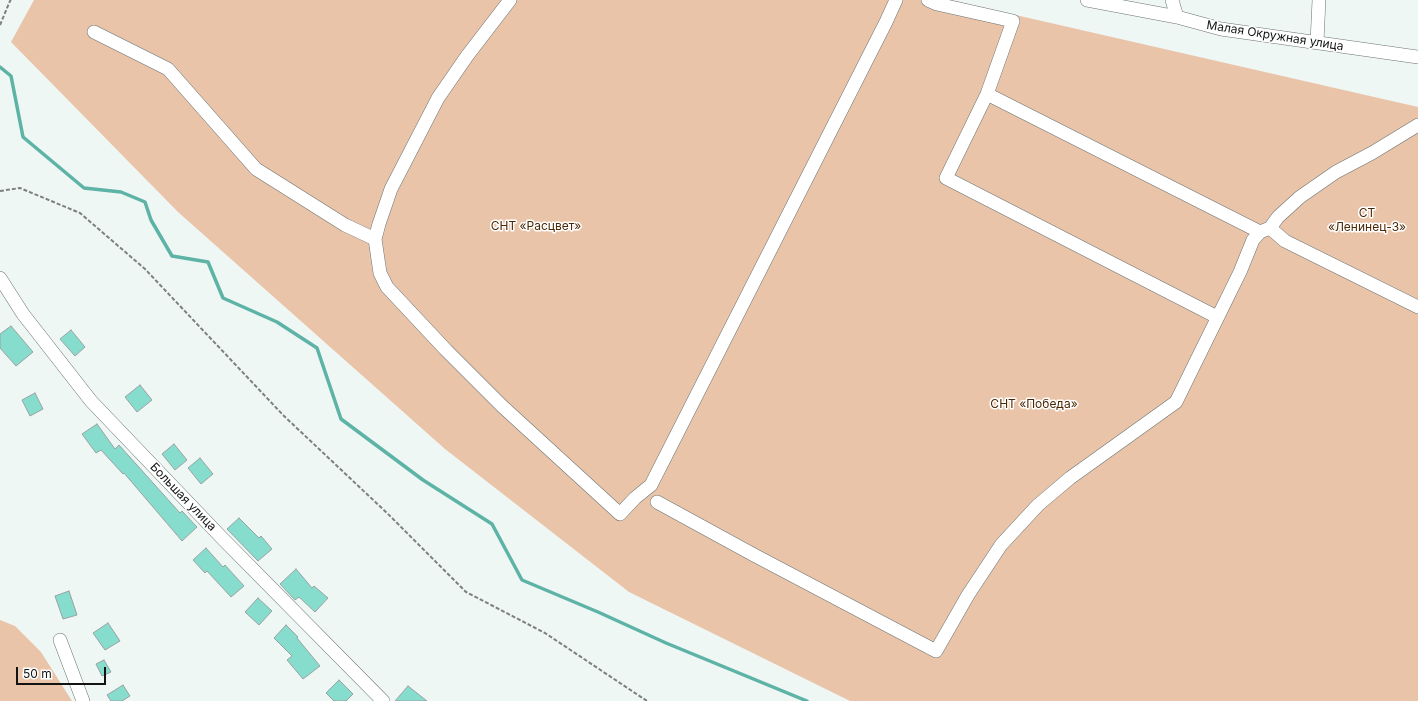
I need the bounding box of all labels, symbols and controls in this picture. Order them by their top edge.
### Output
street label: Малая Окружная улица [1205,18,1345,54]
park label: СТ «Ленинец-3» [1328,206,1406,234]
park label: СНТ «Расцвет» [491,219,581,233]
park label: СНТ «Победа» [990,397,1078,411]
street label: Большая улица [147,460,219,534]
scale bar [18,659,108,685]
text: 50 m [23,666,52,681]

